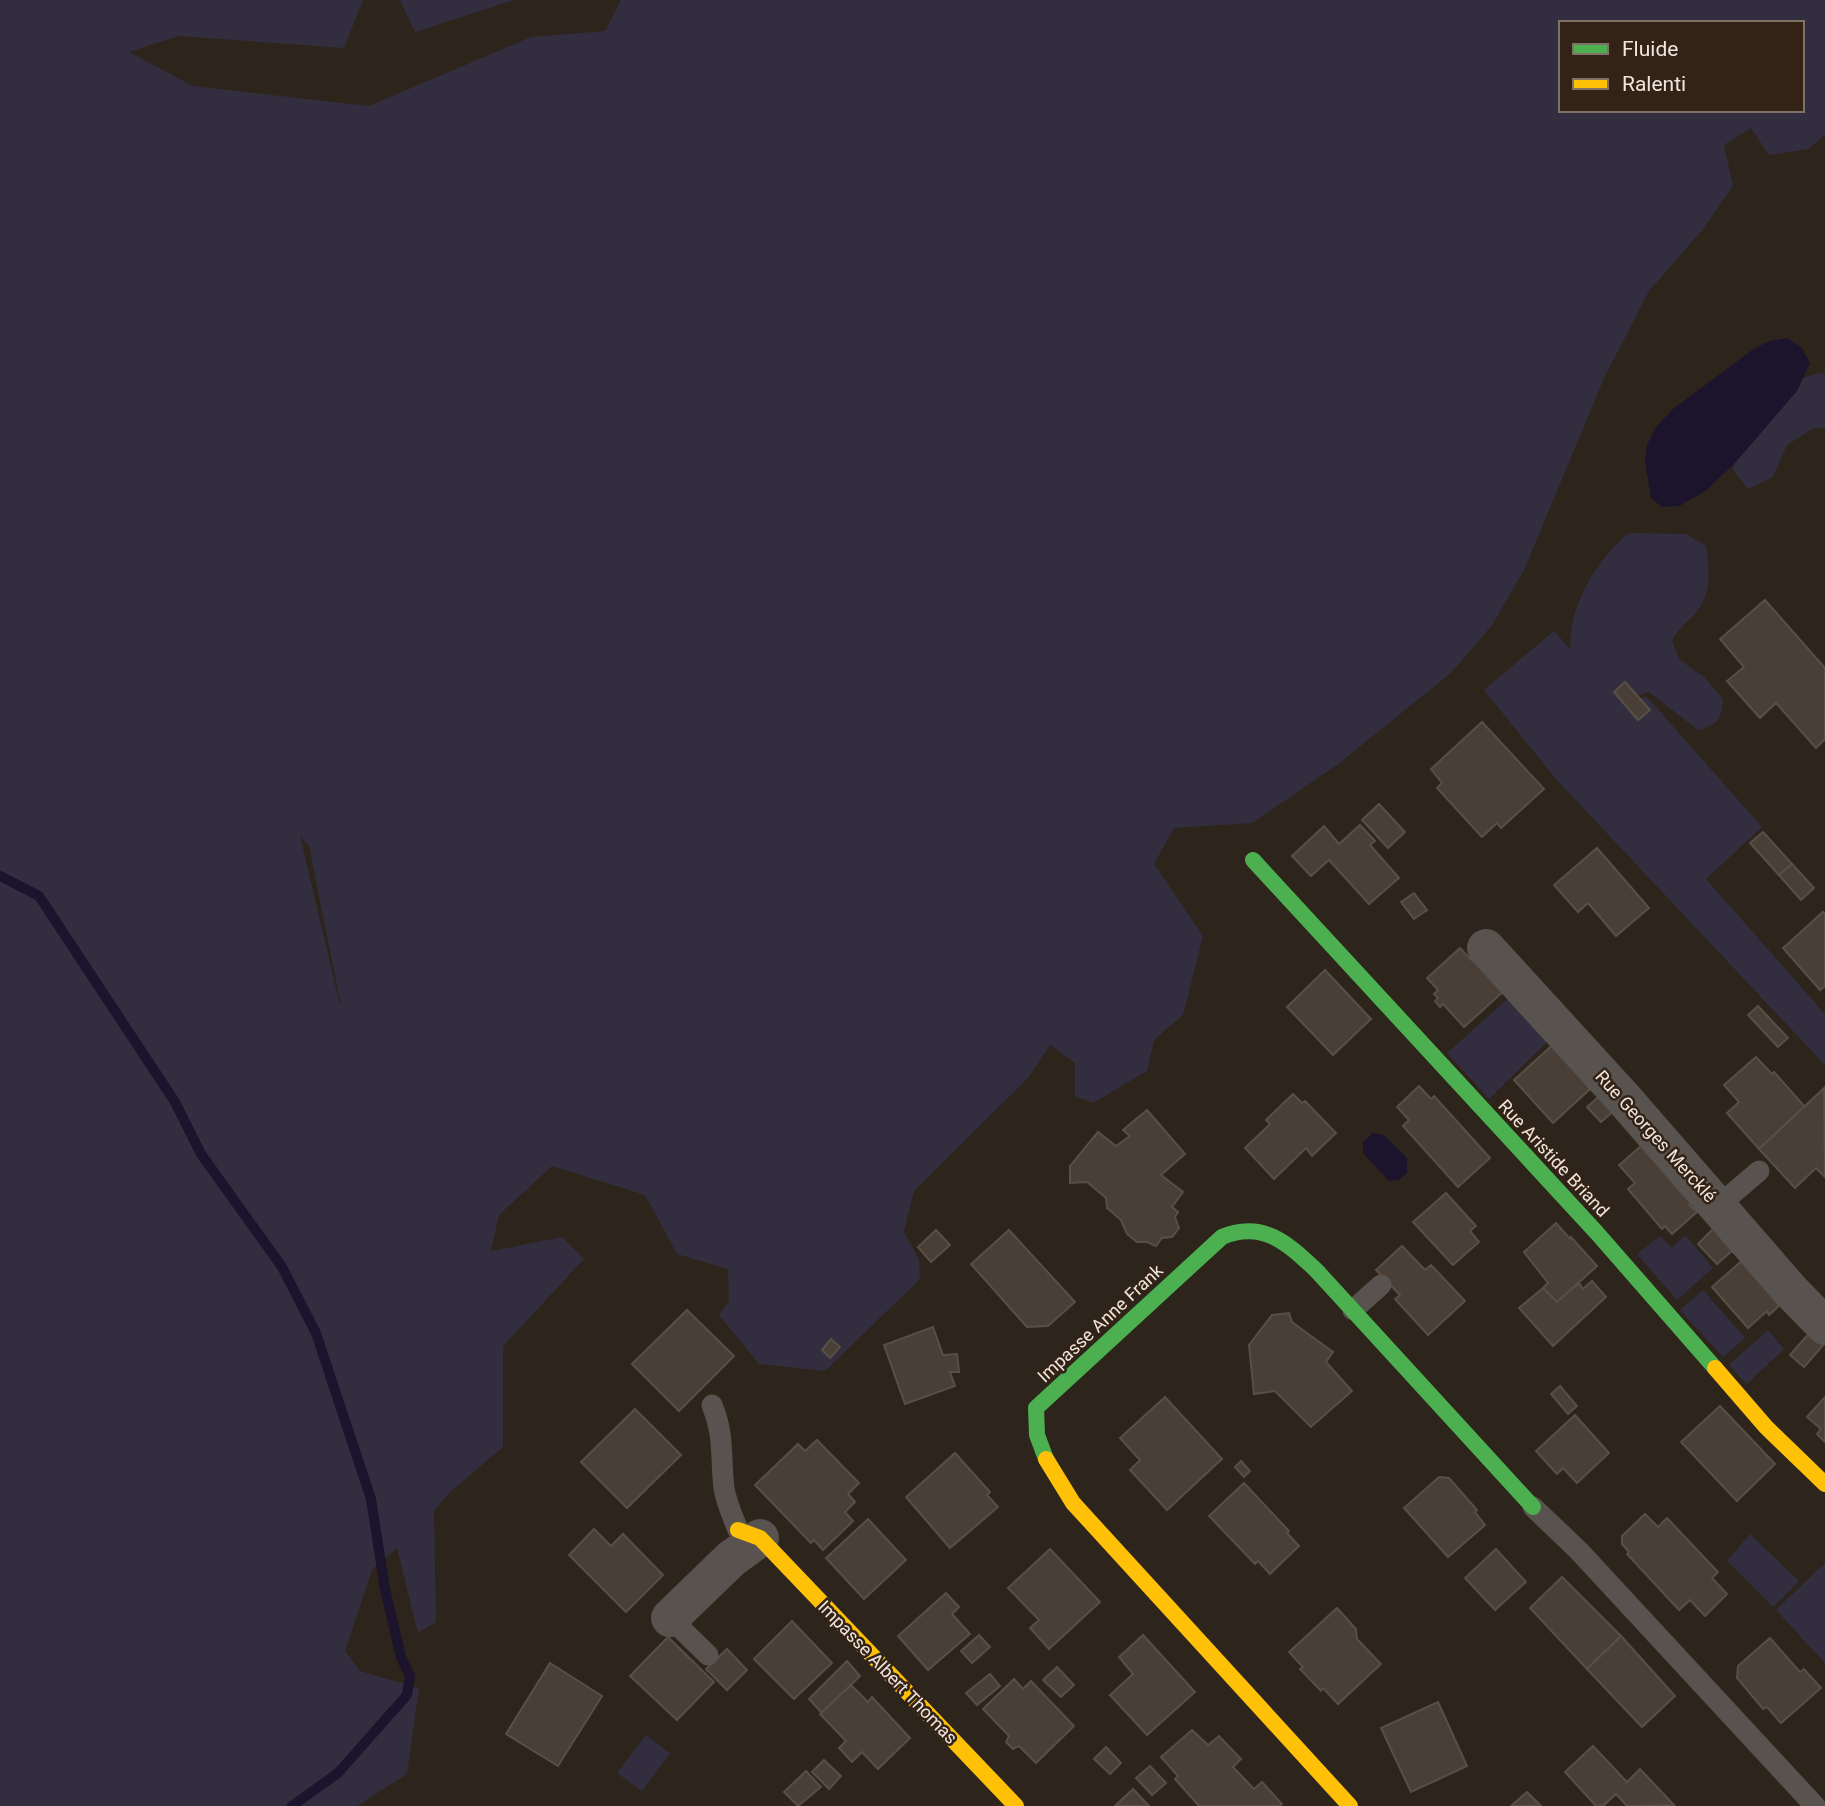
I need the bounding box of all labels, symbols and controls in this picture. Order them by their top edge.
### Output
legend [1559,21,1804,112]
text: Fluide [1622,37,1678,61]
text: Ralenti [1622,72,1686,96]
street label: Rue Georges Mercklé [1591,1066,1721,1206]
street label: Rue Aristide Briand [1494,1095,1614,1221]
street label: Impasse Anne Frank [1033,1259,1167,1386]
street label: Impasse Albert Thomas [814,1596,962,1748]

